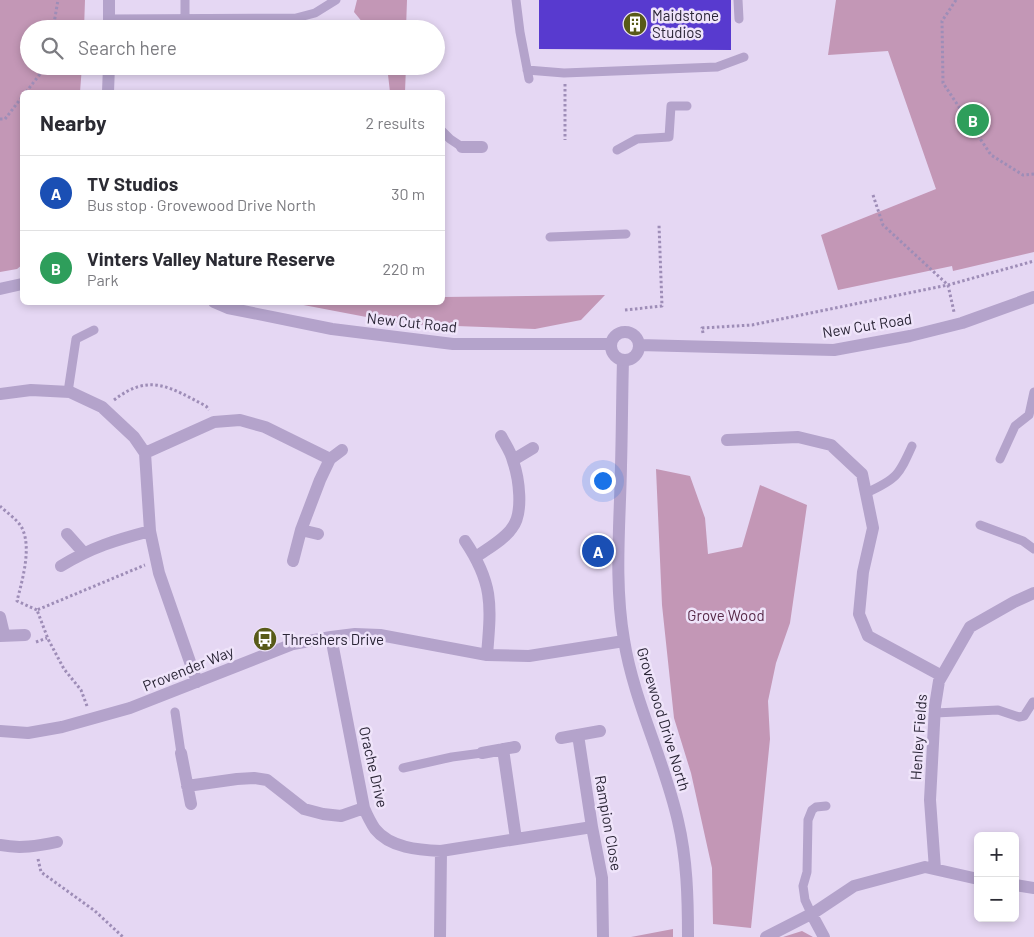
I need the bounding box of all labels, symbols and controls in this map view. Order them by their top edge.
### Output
place label: Maidstone Studios [652,6,719,41]
building icon: Maidstone Studios [622,11,648,37]
search box [20,20,445,75]
icon: search [38,34,66,62]
text: Search here [78,36,177,59]
pin: B [957,101,989,139]
text: Nearby [40,110,106,135]
text: 2 results [366,113,425,132]
text: TV Studios [87,172,178,195]
text: A [51,184,61,203]
text: 30 m [391,184,425,203]
text: Bus stop · Grovewood Drive North [87,195,316,214]
text: Vinters Valley Nature Reserve [87,247,335,270]
text: B [51,259,61,278]
text: 220 m [382,259,425,278]
text: Park [87,270,118,289]
street label: New Cut Road [366,308,458,336]
street label: New Cut Road [821,309,913,341]
your location [590,468,616,494]
pin: A [582,532,614,570]
park label: Grove Wood [687,606,765,624]
bus stop icon: Threshers Drive [252,626,278,652]
place label: Threshers Drive [282,630,384,648]
street label: Provender Way [140,642,236,694]
street label: Grovewood Drive North [634,645,694,793]
street label: Henley Fields [906,693,930,781]
street label: Orache Drive [356,725,392,809]
street label: Rampion Close [592,774,626,872]
map controls [974,832,1019,922]
button: + [974,832,1019,877]
button: − [974,877,1019,922]

